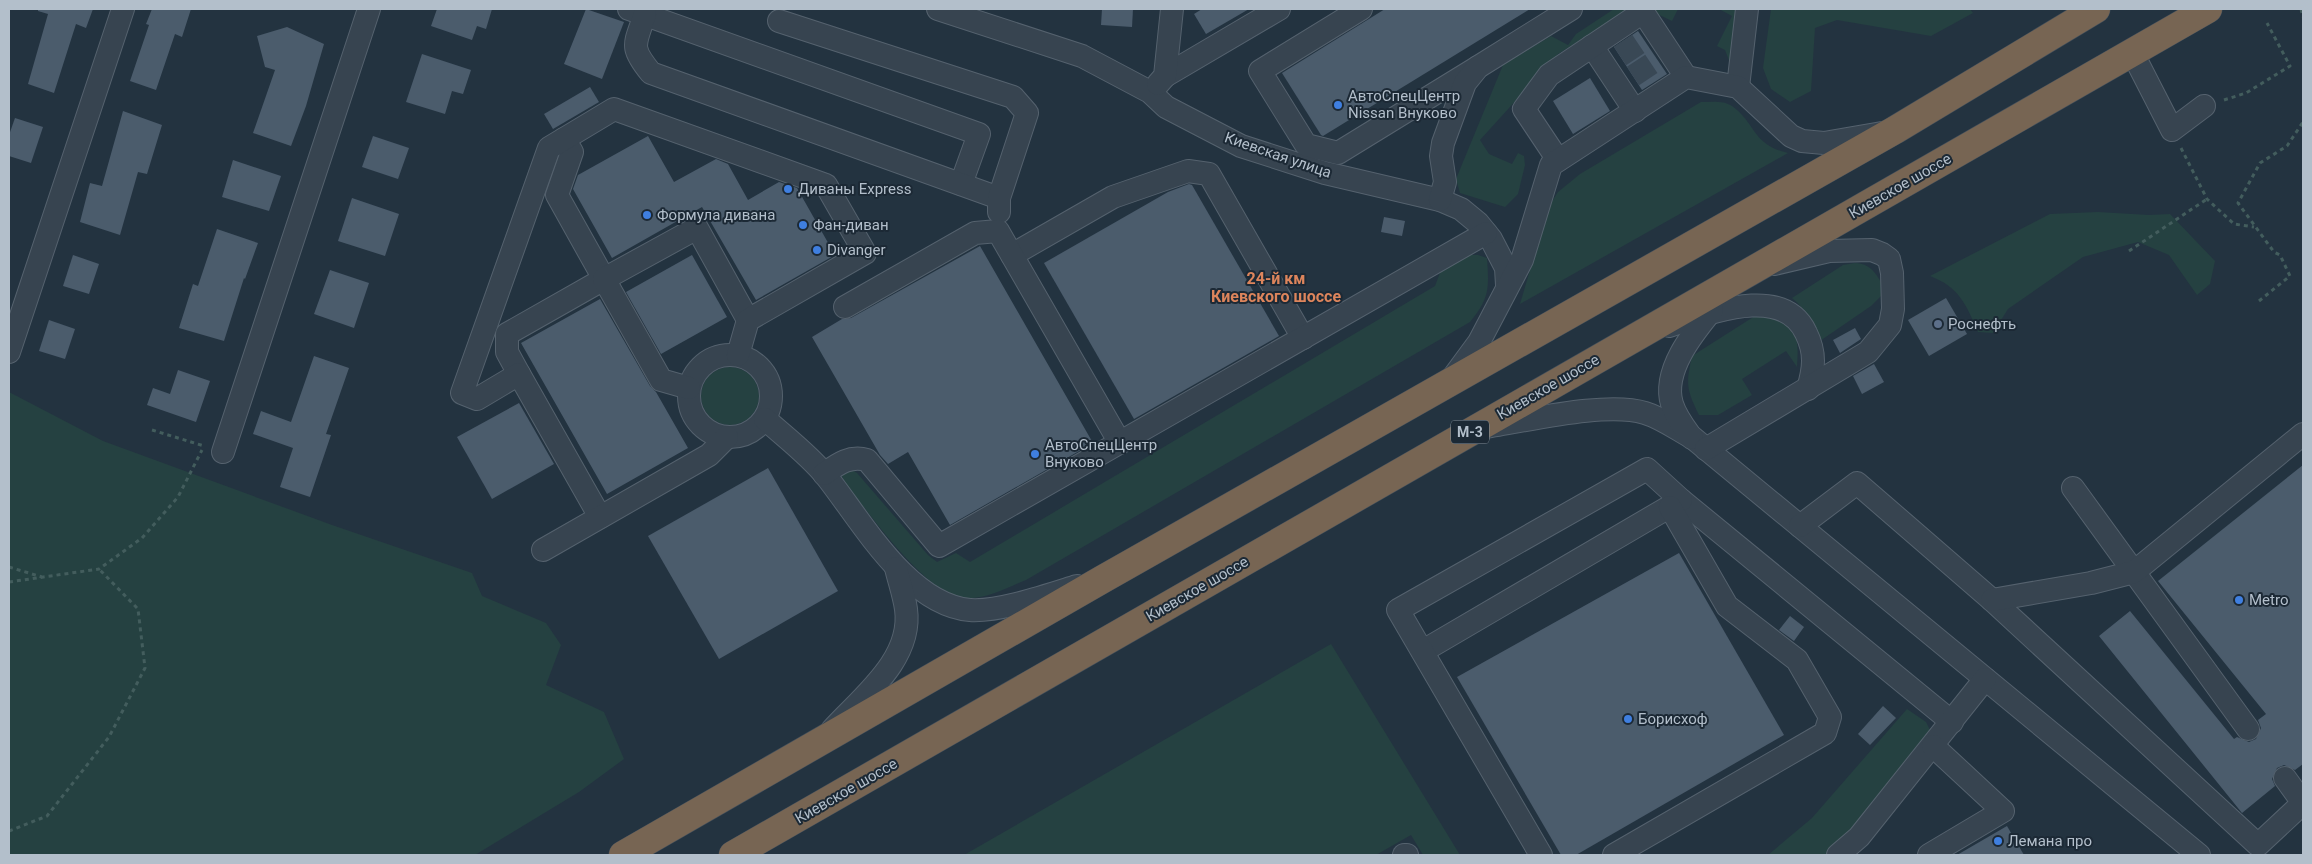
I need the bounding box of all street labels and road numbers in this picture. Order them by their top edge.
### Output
street label: Киевская улица [1222,128,1334,182]
street label: Киевское шоссе [1846,149,1954,223]
street label: Киевское шоссе [1494,350,1602,424]
road number: М-3 [1451,421,1489,444]
street label: Киевское шоссе [1143,552,1251,626]
street label: Киевское шоссе [792,754,900,828]

